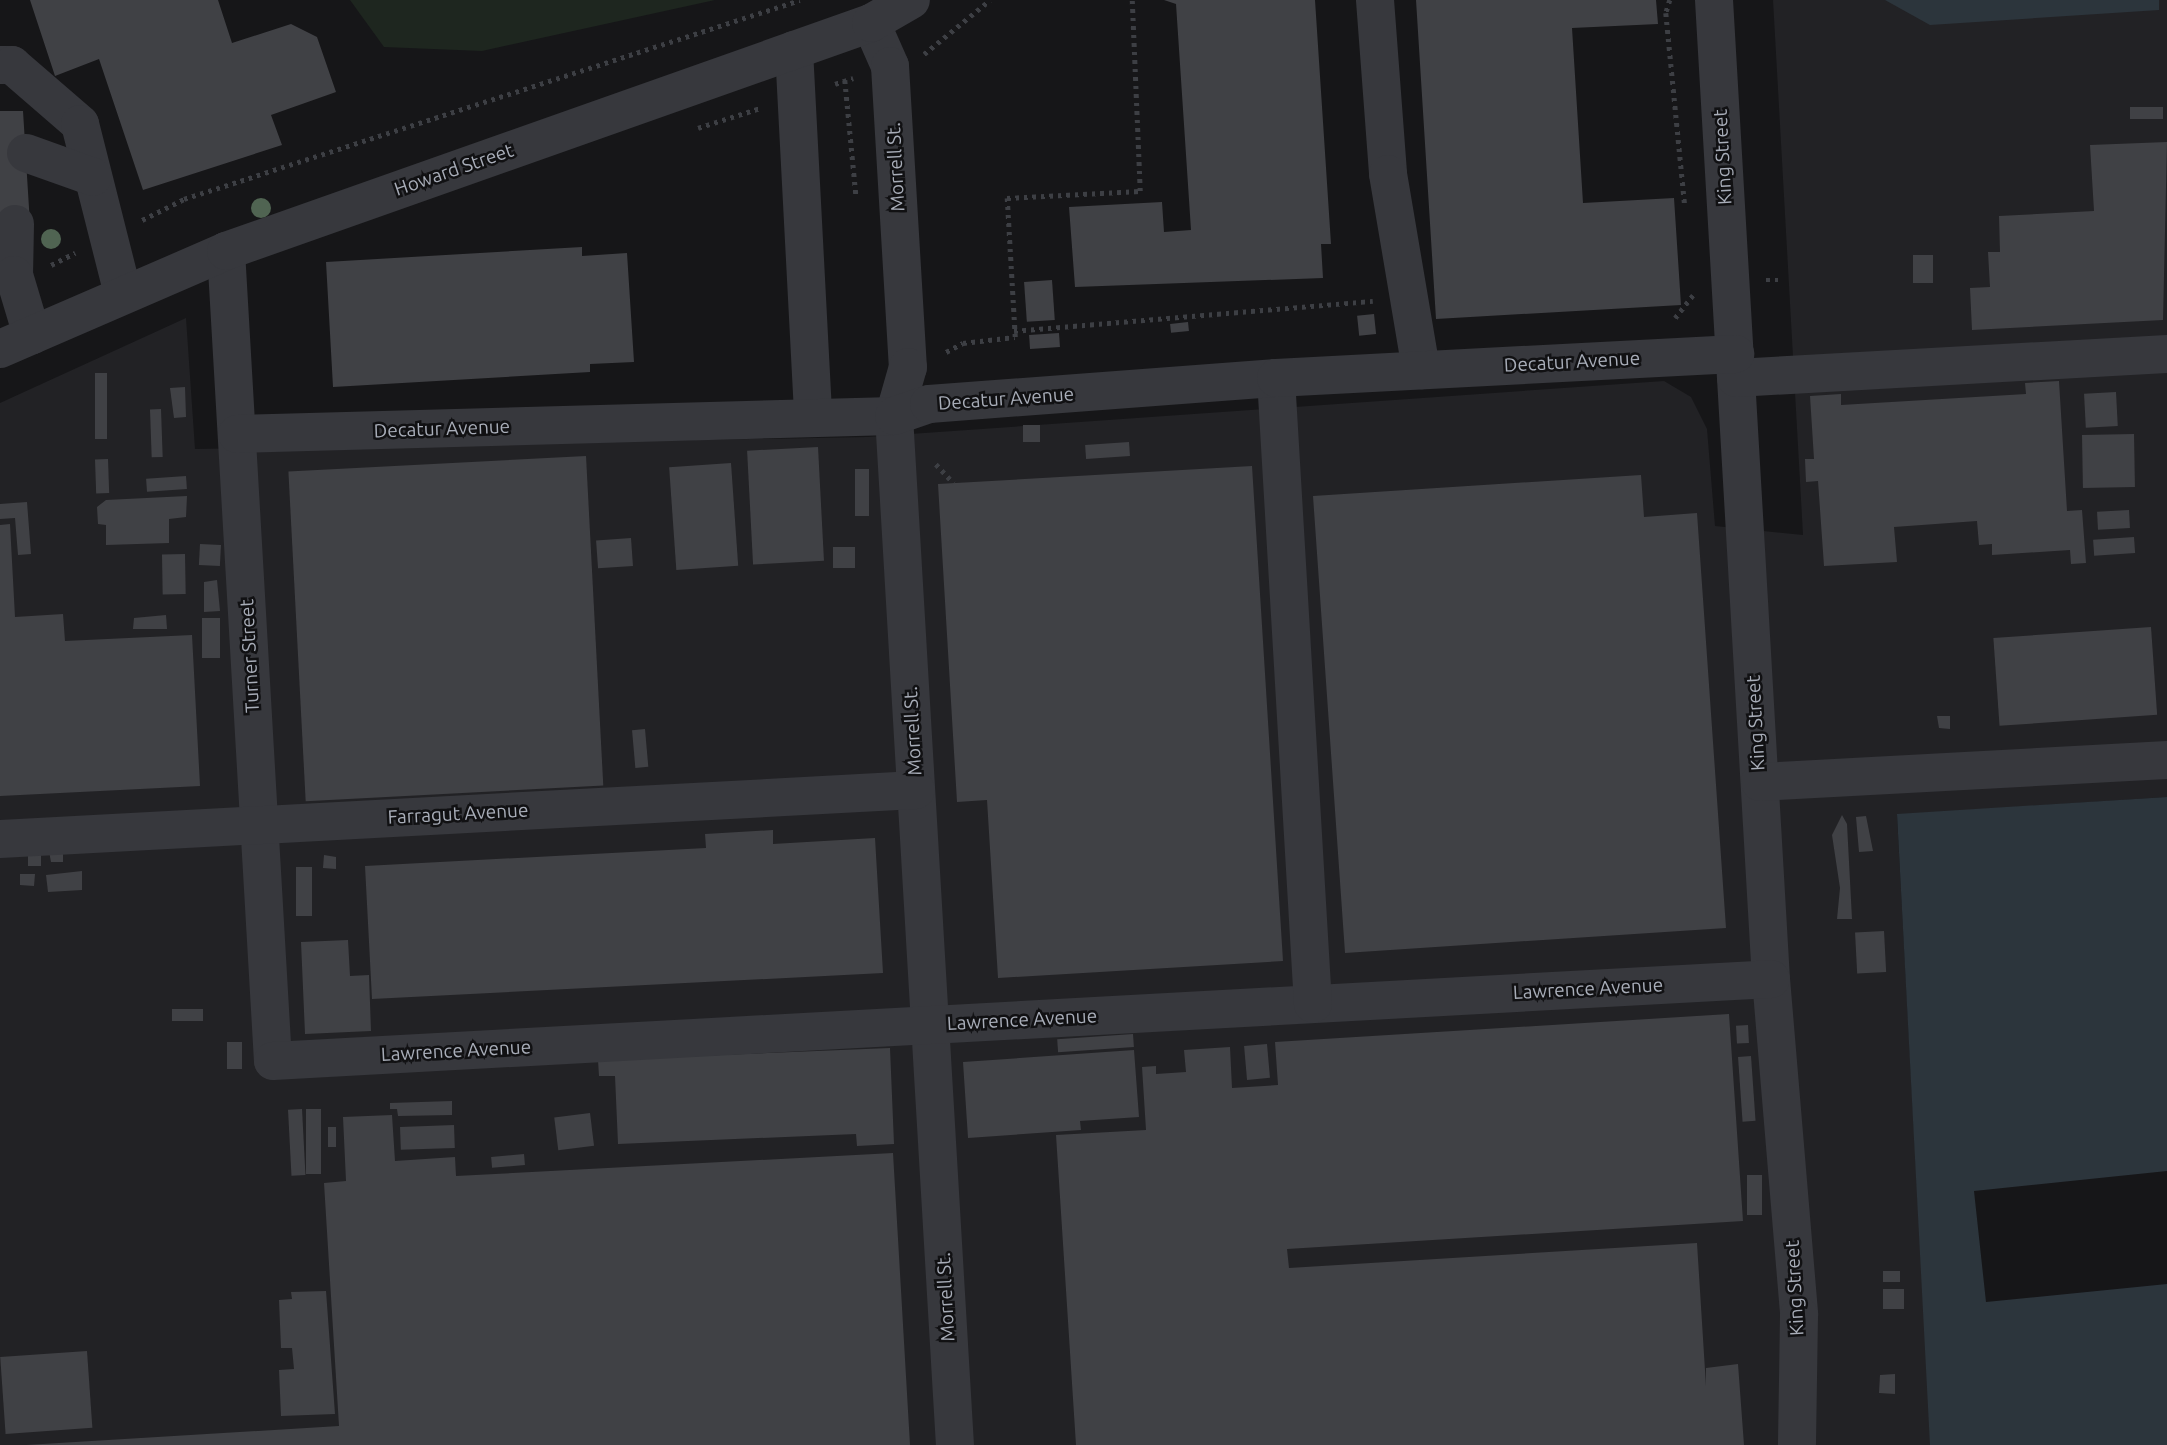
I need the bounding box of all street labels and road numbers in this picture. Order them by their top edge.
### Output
street label: King Street [1709,109,1737,205]
street label: Morrell St. [882,122,910,212]
street label: Howard Street [391,139,517,201]
street label: Decatur Avenue [1503,347,1641,377]
street label: Decatur Avenue [937,383,1075,415]
street label: Decatur Avenue [373,415,511,443]
street label: Turner Street [236,598,264,714]
street label: King Street [1742,675,1770,771]
street label: Morrell St. [899,686,927,776]
street label: Farragut Avenue [387,799,529,829]
street label: Lawrence Avenue [1512,974,1664,1004]
street label: Lawrence Avenue [946,1005,1098,1035]
street label: Lawrence Avenue [380,1036,532,1066]
street label: King Street [1781,1240,1809,1336]
street label: Morrell St. [932,1252,960,1342]

